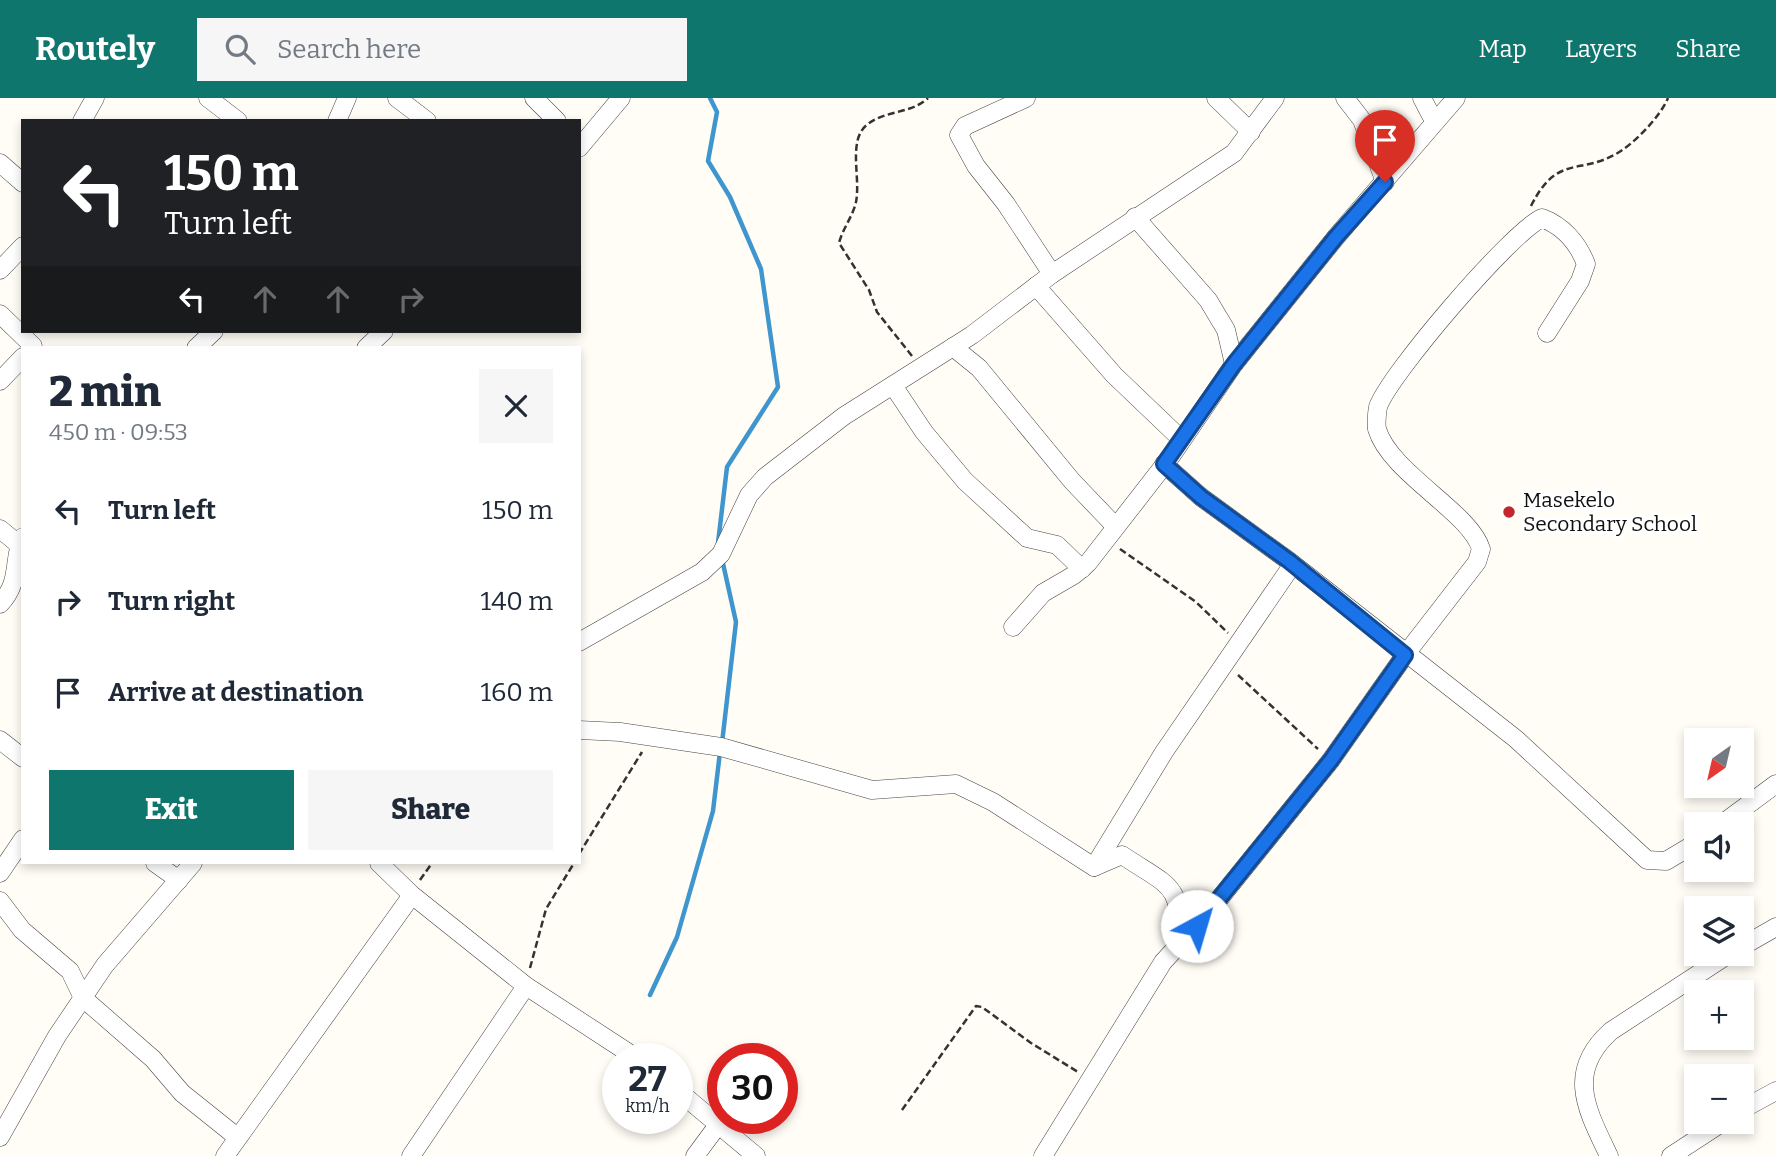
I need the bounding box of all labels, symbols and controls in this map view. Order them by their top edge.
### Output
search box [197,18,687,81]
text: Routely [35,29,155,69]
icon: search [221,30,259,68]
text: Search here [277,34,421,65]
text: Map [1479,35,1527,63]
text: Layers [1565,35,1637,63]
text: Share [1675,35,1741,63]
pin [1355,110,1415,182]
icon: arrive [1366,121,1404,159]
text: 150 m [164,144,299,203]
icon: left [49,147,140,238]
text: Turn left [164,204,292,242]
icon: left [173,280,211,318]
icon: ahead [246,280,284,318]
icon: ahead [319,280,357,318]
icon: right [392,280,430,318]
text: 2 min [49,367,161,417]
button: close [479,369,553,443]
text: 450 m · 09:53 [49,418,188,446]
place label: Masekelo Secondary School [1523,487,1697,537]
icon: left [49,492,87,530]
text: Turn left [108,495,216,526]
text: 150 m [482,495,553,526]
marker: Masekelo Secondary School [1501,504,1517,520]
icon: right [49,583,87,621]
text: Turn right [108,586,235,617]
text: 140 m [481,586,553,617]
icon: arrive [49,674,87,712]
text: Arrive at destination [108,677,363,708]
text: 160 m [481,677,553,708]
north arrow [1684,728,1754,798]
map controls [1684,728,1754,1134]
button: Exit [49,770,294,850]
button: Share [308,770,553,850]
button: sound [1684,812,1754,882]
position arrow [1160,889,1234,963]
button: layers [1684,896,1754,966]
button: + [1684,980,1754,1050]
speed limit sign: 30 [707,1043,798,1134]
text: 27 [628,1058,667,1100]
button: − [1684,1064,1754,1134]
text: km/h [625,1095,670,1117]

